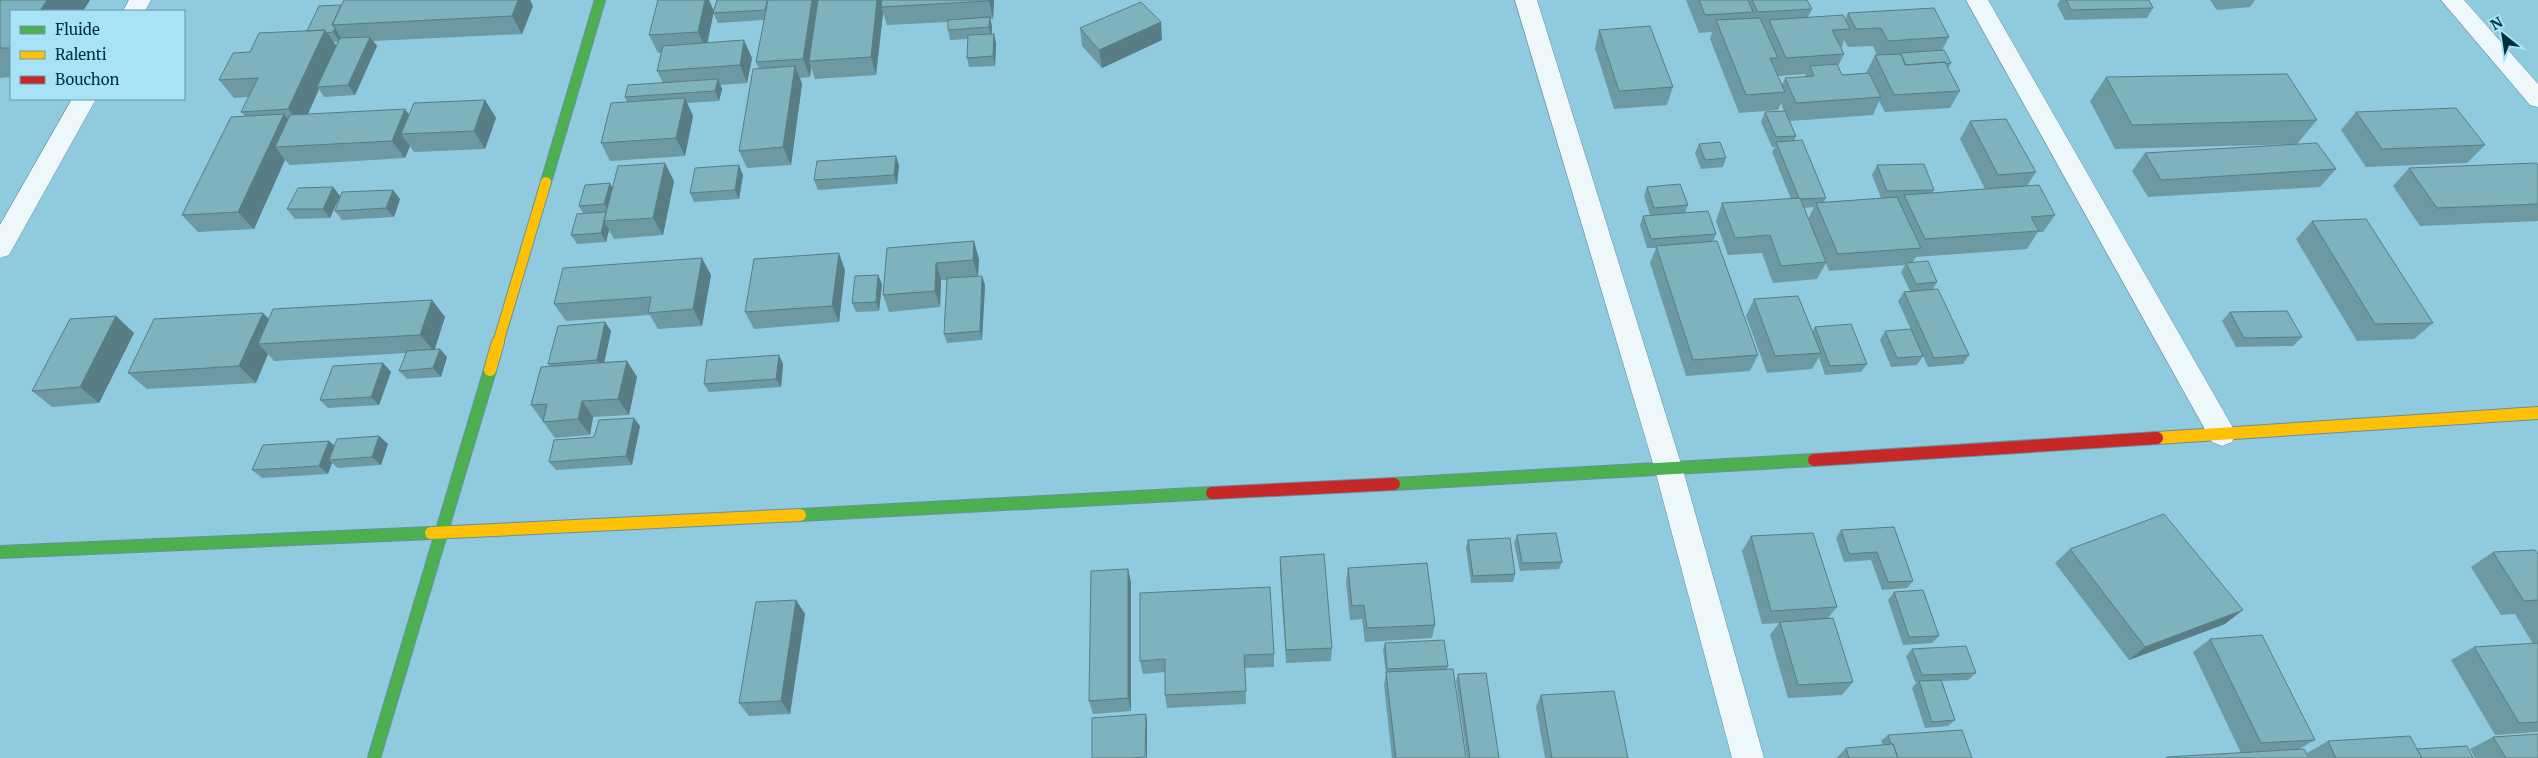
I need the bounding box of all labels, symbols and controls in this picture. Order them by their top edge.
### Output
legend [10,10,185,100]
north arrow [2478,10,2528,60]
text: N [2487,13,2506,34]
text: Fluide [55,20,100,39]
text: Ralenti [55,45,107,64]
text: Bouchon [55,70,119,89]

